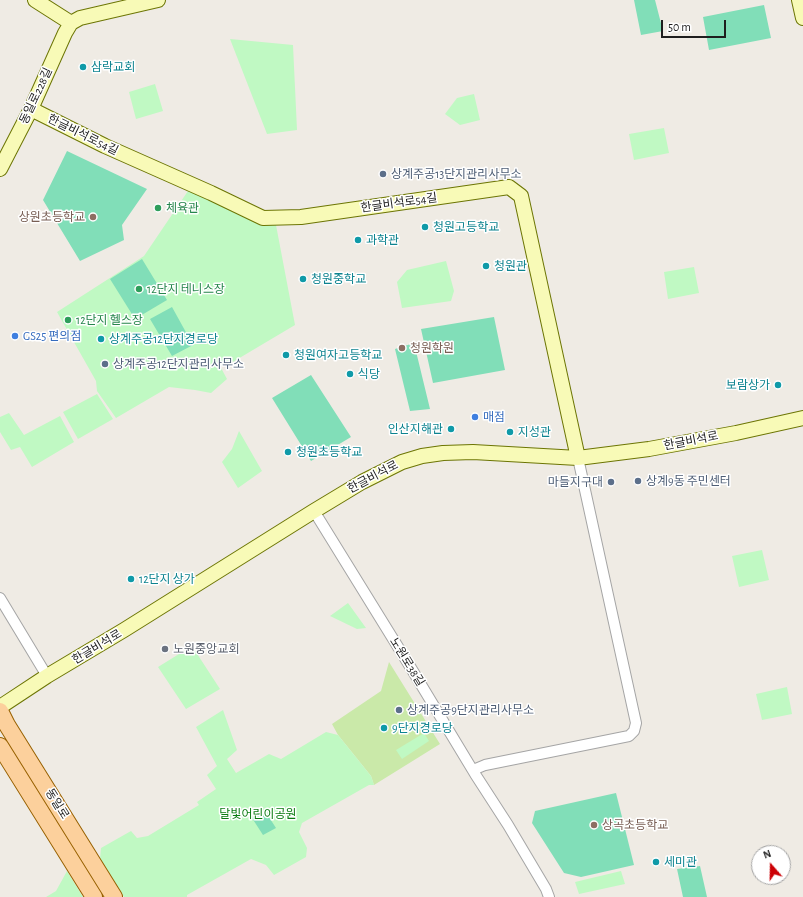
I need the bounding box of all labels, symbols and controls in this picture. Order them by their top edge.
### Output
scale bar [663,12,728,38]
text: 50 m [668,21,691,33]
place label: 삼락교회 [91,60,135,74]
marker: 삼락교회 [78,62,88,72]
street label: 동일로228길 [17,65,55,127]
street label: 한글비석로54길 [45,112,121,158]
place label: 상계주공13단지관리사무소 [391,167,522,181]
marker: 상계주공13단지관리사무소 [378,169,388,179]
street label: 한글비석로54길 [360,191,438,215]
place label: 체육관 [166,201,199,215]
marker: 체육관 [153,203,163,213]
place label: 상원초등학교 [19,210,85,224]
marker: 상원초등학교 [88,212,98,222]
place label: 청원고등학교 [433,220,499,234]
marker: 청원고등학교 [420,222,430,232]
place label: 과학관 [366,233,399,247]
marker: 과학관 [353,235,363,245]
place label: 청원관 [494,259,527,273]
marker: 청원관 [481,261,491,271]
place label: 청원중학교 [311,272,366,286]
marker: 청원중학교 [298,274,308,284]
place label: 12단지 테니스장 [147,282,225,296]
marker: 12단지 테니스장 [134,284,144,294]
place label: 12단지 헬스장 [76,313,143,327]
marker: 12단지 헬스장 [63,315,73,325]
place label: GS25 편의점 [23,329,81,343]
marker: GS25 편의점 [10,331,20,341]
place label: 상계주공12단지경로당 [109,332,218,346]
marker: 상계주공12단지경로당 [96,334,106,344]
place label: 청원학원 [410,341,454,355]
marker: 청원학원 [397,343,407,353]
place label: 청원여자고등학교 [294,348,382,362]
marker: 청원여자고등학교 [281,350,291,360]
place label: 상계주공12단지관리사무소 [113,357,244,371]
marker: 상계주공12단지관리사무소 [100,359,110,369]
place label: 식당 [358,367,380,381]
marker: 식당 [345,369,355,379]
place label: 보람상가 [726,378,770,392]
marker: 보람상가 [773,380,783,390]
place label: 매점 [483,410,505,424]
marker: 매점 [470,412,480,422]
place label: 인산지해관 [388,422,443,436]
marker: 인산지해관 [446,424,456,434]
place label: 지성관 [518,425,551,439]
marker: 지성관 [505,427,515,437]
street label: 한글비석로 [663,429,719,453]
place label: 청원초등학교 [296,445,362,459]
marker: 청원초등학교 [283,447,293,457]
street label: 한글비석로 [345,458,401,496]
place label: 상계9동 주민센터 [646,474,731,488]
place label: 마들지구대 [548,475,603,489]
marker: 상계9동 주민센터 [633,476,643,486]
marker: 마들지구대 [606,477,616,487]
place label: 12단지 상가 [139,572,195,586]
marker: 12단지 상가 [126,574,136,584]
street label: 한글비석로 [70,627,124,667]
street label: 노원로38길 [386,635,428,689]
place label: 노원중앙교회 [173,642,239,656]
marker: 노원중앙교회 [160,644,170,654]
place label: 상계주공9단지관리사무소 [407,703,534,717]
marker: 상계주공9단지관리사무소 [394,705,404,715]
place label: 9단지경로당 [392,721,453,735]
marker: 9단지경로당 [379,723,389,733]
street label: 동일로 [42,786,72,822]
park label: 달빛어린이공원 [219,807,297,821]
place label: 상곡초등학교 [602,818,668,832]
marker: 상곡초등학교 [589,820,599,830]
north arrow [751,845,791,885]
text: N [762,848,773,861]
place label: 세미관 [664,855,697,869]
marker: 세미관 [651,857,661,867]

